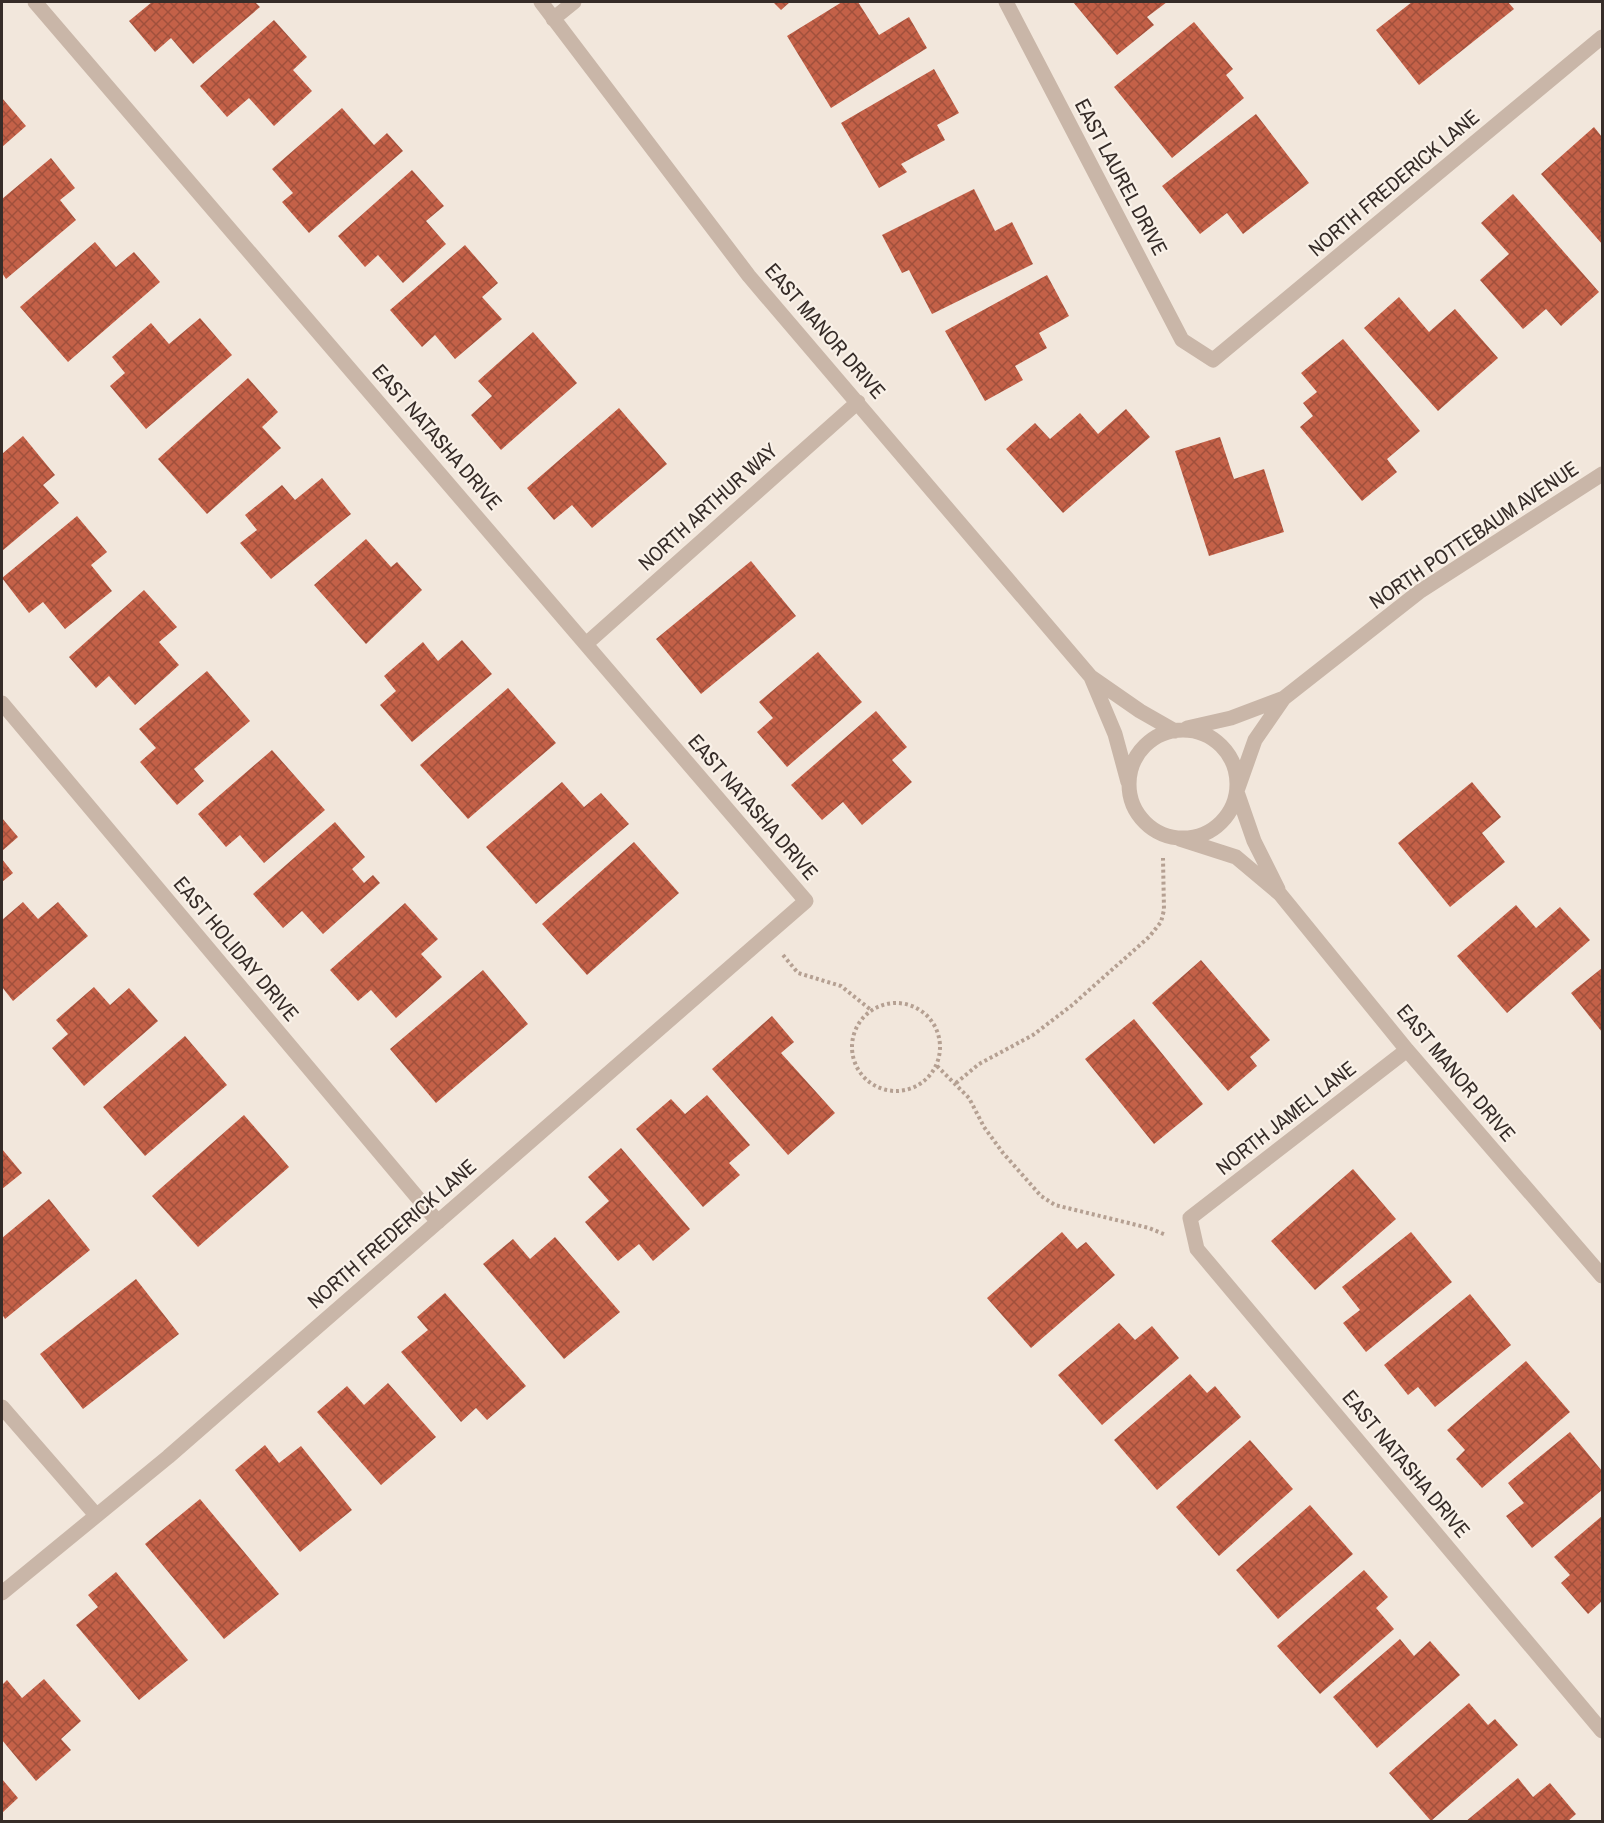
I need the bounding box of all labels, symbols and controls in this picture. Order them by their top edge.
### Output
street label: EAST LAUREL DRIVE [1068,93,1175,260]
street label: NORTH FREDERICK LANE [1302,102,1485,263]
street label: EAST MANOR DRIVE [758,257,892,405]
street label: EAST NATASHA DRIVE [366,357,509,516]
street label: NORTH ARTHUR WAY [632,436,784,577]
street label: NORTH POTTEBAUM AVENUE [1364,454,1584,615]
street label: EAST NATASHA DRIVE [682,727,825,886]
street label: EAST HOLIDAY DRIVE [167,870,306,1027]
street label: EAST MANOR DRIVE [1390,998,1522,1147]
street label: NORTH JAMEL LANE [1210,1054,1362,1181]
street label: NORTH FREDERICK LANE [301,1152,482,1315]
street label: EAST NATASHA DRIVE [1336,1384,1477,1544]

